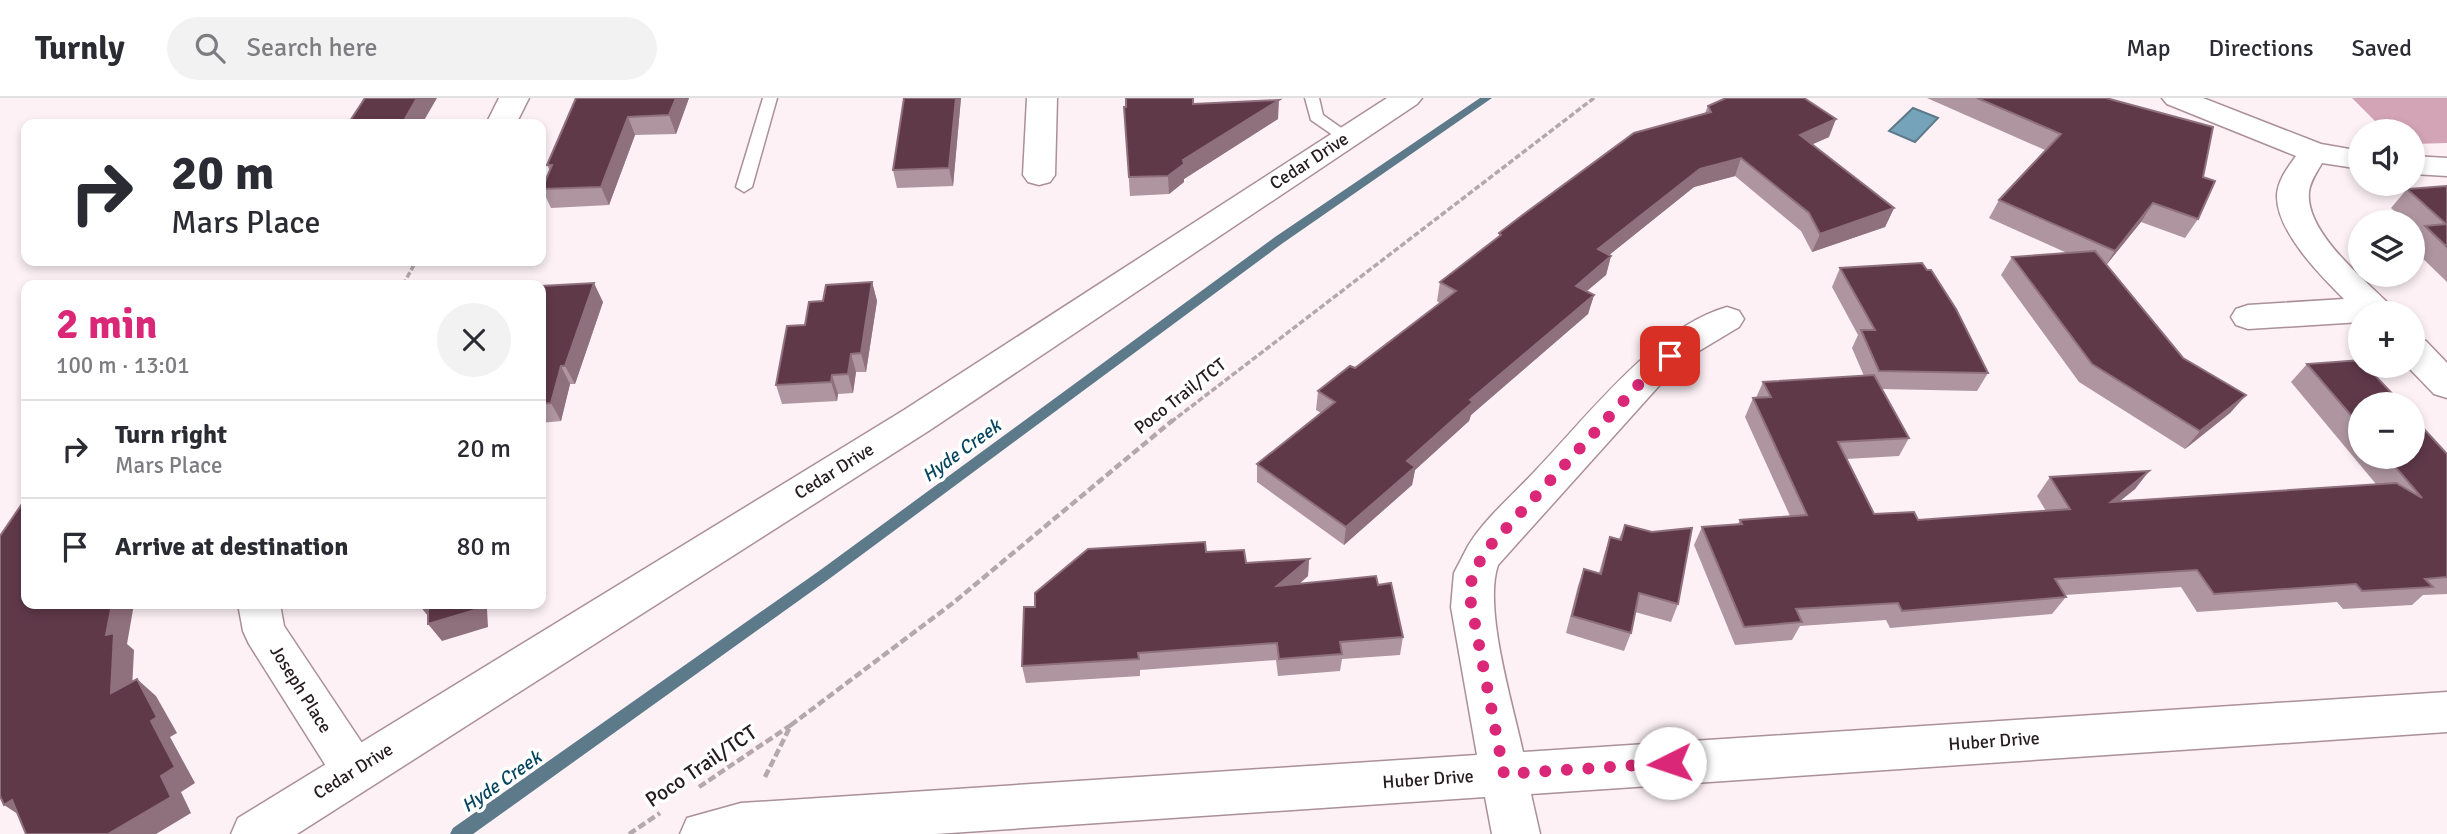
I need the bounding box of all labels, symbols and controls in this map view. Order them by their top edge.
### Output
search box [167,17,657,80]
text: Turnly [35,28,125,69]
icon: search [191,29,229,67]
text: Search here [247,32,378,64]
text: Map [2126,33,2171,63]
text: Directions [2209,33,2314,63]
text: Saved [2352,33,2412,63]
map controls [2348,119,2425,469]
button: sound [2348,119,2425,196]
street label: Cedar Drive [1266,127,1352,195]
text: 20 m [171,143,274,203]
icon: right [56,147,147,238]
text: Mars Place [171,203,321,242]
button: layers [2348,210,2425,287]
text: 2 min [56,299,157,350]
button: + [2348,301,2425,378]
button: close [437,303,511,377]
pin [1640,326,1700,386]
icon: arrive [1651,337,1689,375]
text: 100 m · 13:01 [56,351,190,380]
street label: Poco Trail/TCT [1130,353,1230,439]
button: − [2348,392,2425,469]
water label: Hyde Creek [917,413,1007,488]
text: Turn right [115,419,227,451]
icon: right [56,430,94,468]
text: 20 m [456,433,511,465]
street label: Cedar Drive [790,438,878,504]
text: Mars Place [115,451,222,480]
icon: arrive [56,528,94,566]
text: Arrive at destination [115,531,348,563]
text: 80 m [456,531,511,563]
street label: Joseph Place [265,641,337,737]
street label: Poco Trail/TCT [640,719,762,813]
position arrow [1633,726,1707,800]
street label: Huber Drive [1948,727,2040,755]
street label: Cedar Drive [309,738,397,804]
water label: Hyde Creek [457,745,547,818]
street label: Huber Drive [1382,765,1474,793]

